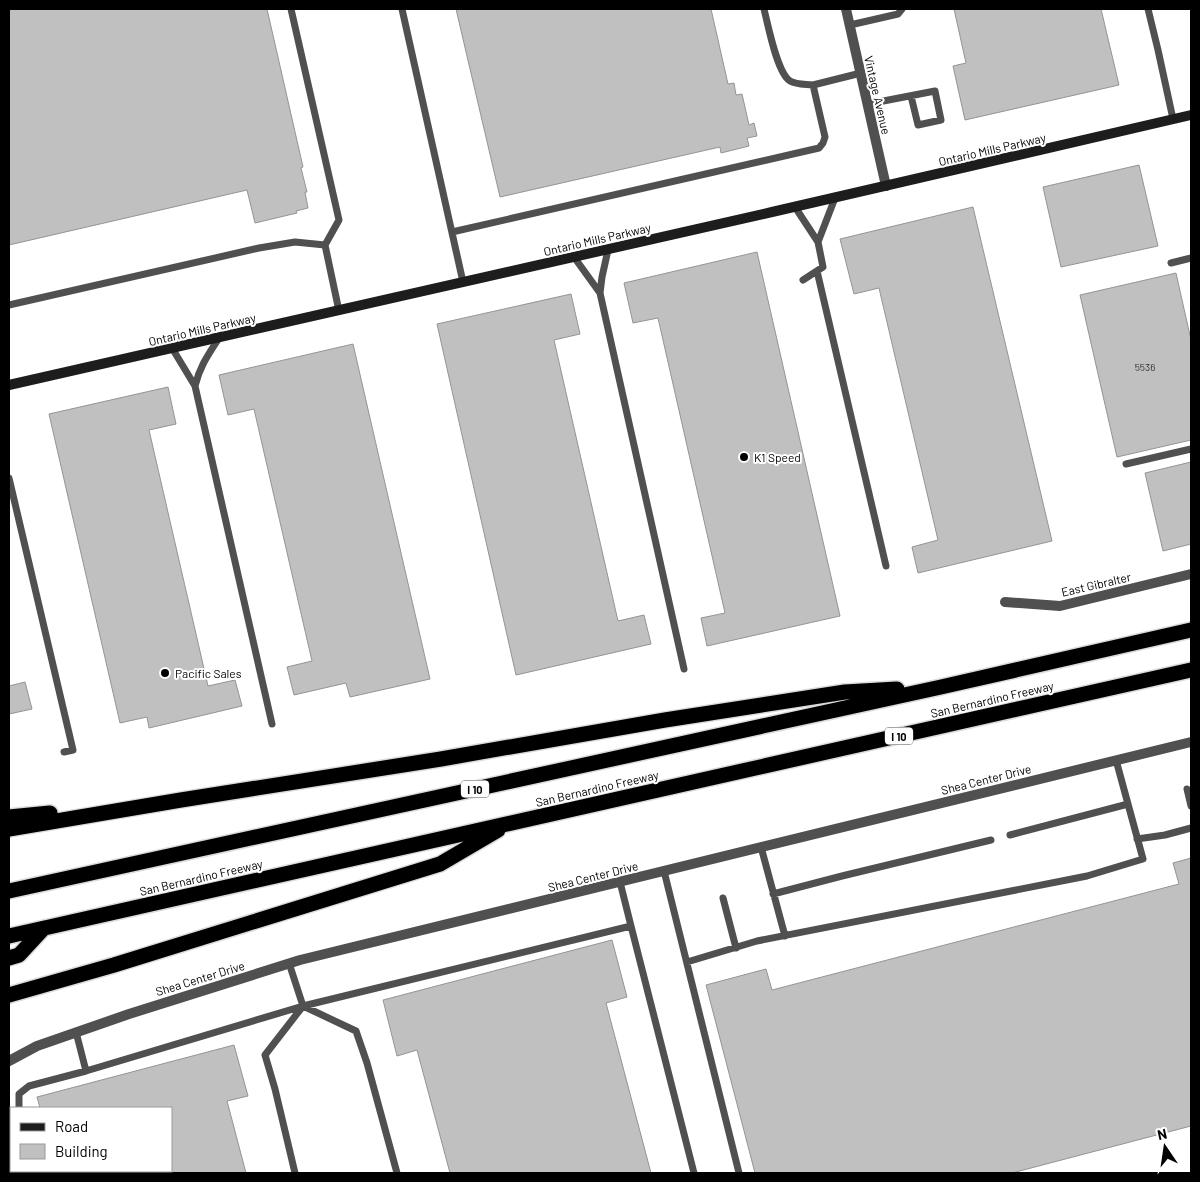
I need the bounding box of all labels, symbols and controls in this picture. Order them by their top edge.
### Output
street label: Vintage Avenue [862,54,894,136]
street label: Ontario Mills Parkway [937,130,1048,168]
street label: Ontario Mills Parkway [542,220,653,258]
street label: Ontario Mills Parkway [147,310,258,348]
house number: 5536 [1135,361,1155,373]
place label: K1 Speed [754,450,801,464]
marker: K1 Speed [738,451,750,463]
street label: East Gibralter [1060,569,1133,599]
place label: Pacific Sales [175,666,242,680]
marker: Pacific Sales [159,667,171,679]
street label: San Bernardino Freeway [929,678,1055,720]
road number: I 10 [885,728,913,744]
street label: Shea Center Drive [939,761,1033,797]
street label: San Bernardino Freeway [534,767,660,809]
road number: I 10 [461,781,489,798]
street label: San Bernardino Freeway [138,856,264,898]
street label: Shea Center Drive [546,858,640,894]
street label: Shea Center Drive [154,958,246,998]
legend [10,1107,172,1172]
text: Road [55,1117,88,1135]
north arrow [1140,1122,1190,1172]
text: N [1156,1125,1168,1143]
text: Building [55,1142,108,1160]

